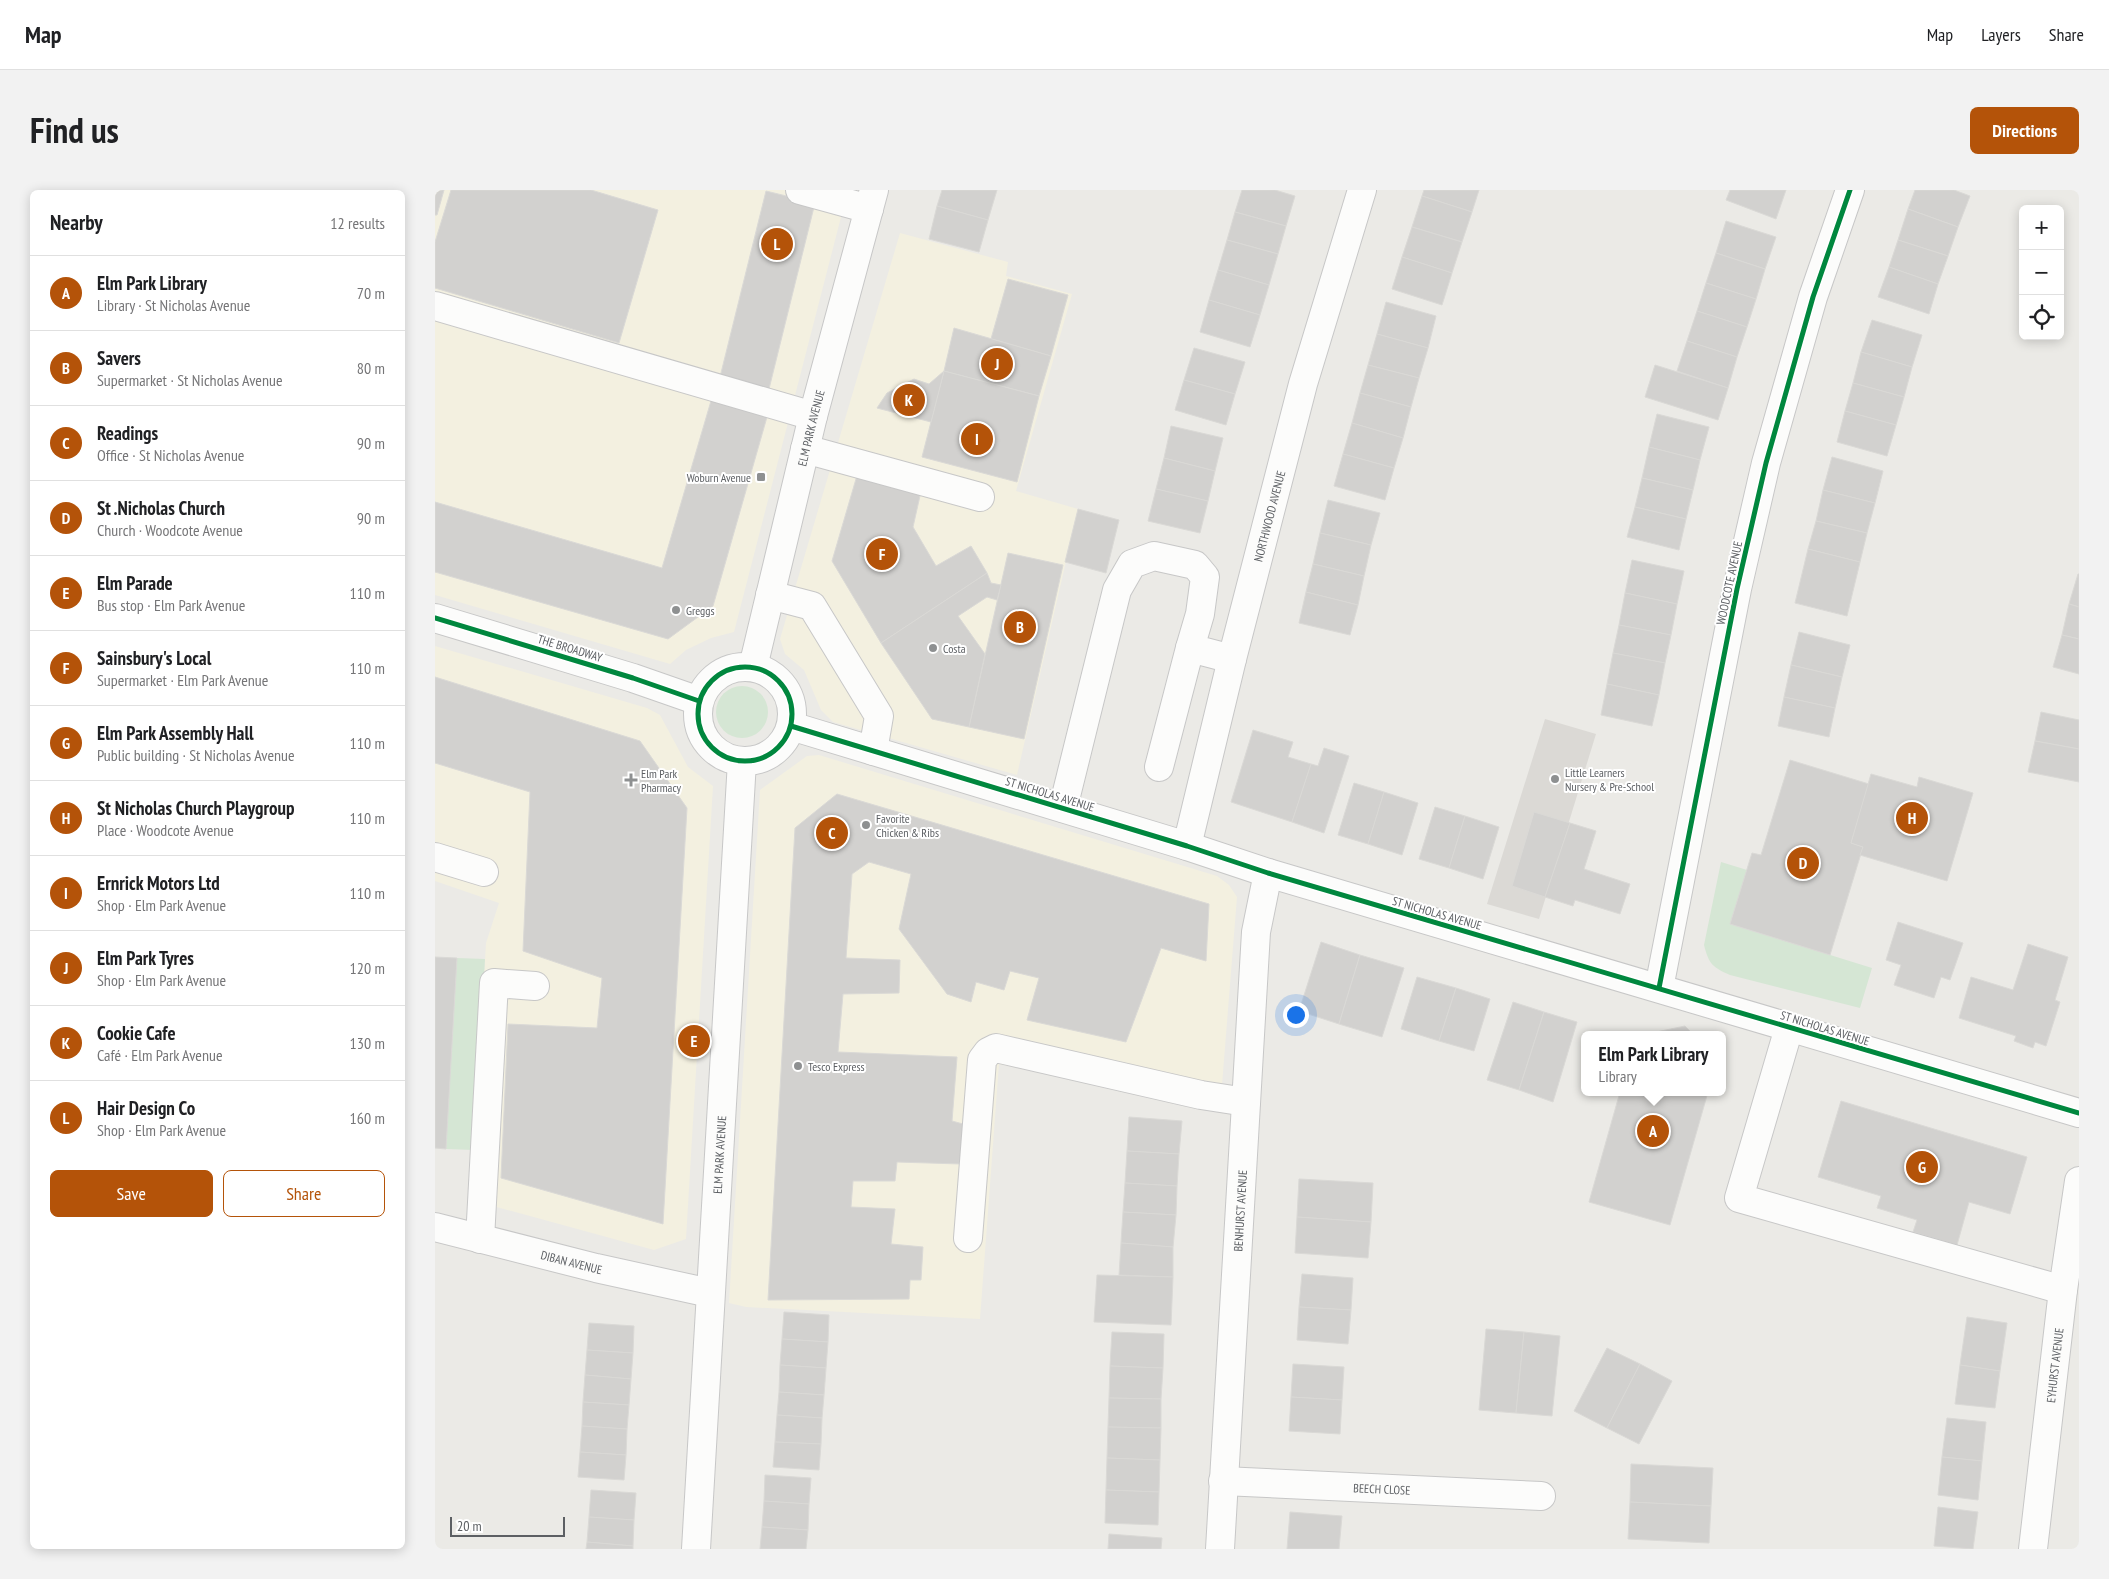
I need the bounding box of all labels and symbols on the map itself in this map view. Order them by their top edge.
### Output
pin: L [761,225,793,263]
pin: J [981,345,1013,383]
pin: K [893,381,925,419]
street label: ELM PARK AVENUE [794,388,827,468]
pin: I [961,420,993,458]
street label: NORTHWOOD AVENUE [1250,469,1288,563]
place label: Woburn Avenue [687,470,751,485]
marker: Woburn Avenue [755,471,767,483]
pin: F [866,535,898,573]
street label: WOODCOTE AVENUE [1713,540,1745,626]
place label: Greggs [686,603,714,618]
marker: Greggs [670,604,682,616]
pin: B [1004,608,1036,646]
street label: THE BROADWAY [536,631,605,665]
place label: Costa [943,641,966,656]
marker: Costa [927,642,939,654]
place label: Little Learners Nursery & Pre-School [1565,765,1654,794]
place label: Elm Park Pharmacy [641,766,682,795]
street label: ST NICHOLAS AVENUE [1004,773,1096,815]
marker: Little Learners Nursery & Pre-School [1549,773,1561,785]
marker: Elm Park Pharmacy [625,774,637,786]
pin: H [1896,799,1928,837]
place label: Favorite Chicken & Ribs [876,811,939,840]
pin: C [816,814,848,852]
marker: Favorite Chicken & Ribs [860,819,872,831]
pin: D [1787,844,1819,882]
street label: ST NICHOLAS AVENUE [1391,893,1483,933]
your location [1283,1002,1309,1028]
street label: ST NICHOLAS AVENUE [1779,1007,1871,1049]
pin: E [678,1022,710,1060]
place label: Tesco Express [808,1059,865,1074]
marker: Tesco Express [792,1060,804,1072]
pin: A [1637,1112,1669,1150]
street label: ELM PARK AVENUE [709,1115,729,1194]
pin: G [1906,1148,1938,1186]
street label: BENHURST AVENUE [1230,1169,1250,1252]
street label: DIBAN AVENUE [539,1247,604,1277]
street label: EYHURST AVENUE [2043,1327,2066,1403]
street label: BEECH CLOSE [1353,1480,1411,1497]
scale bar [450,1514,565,1537]

